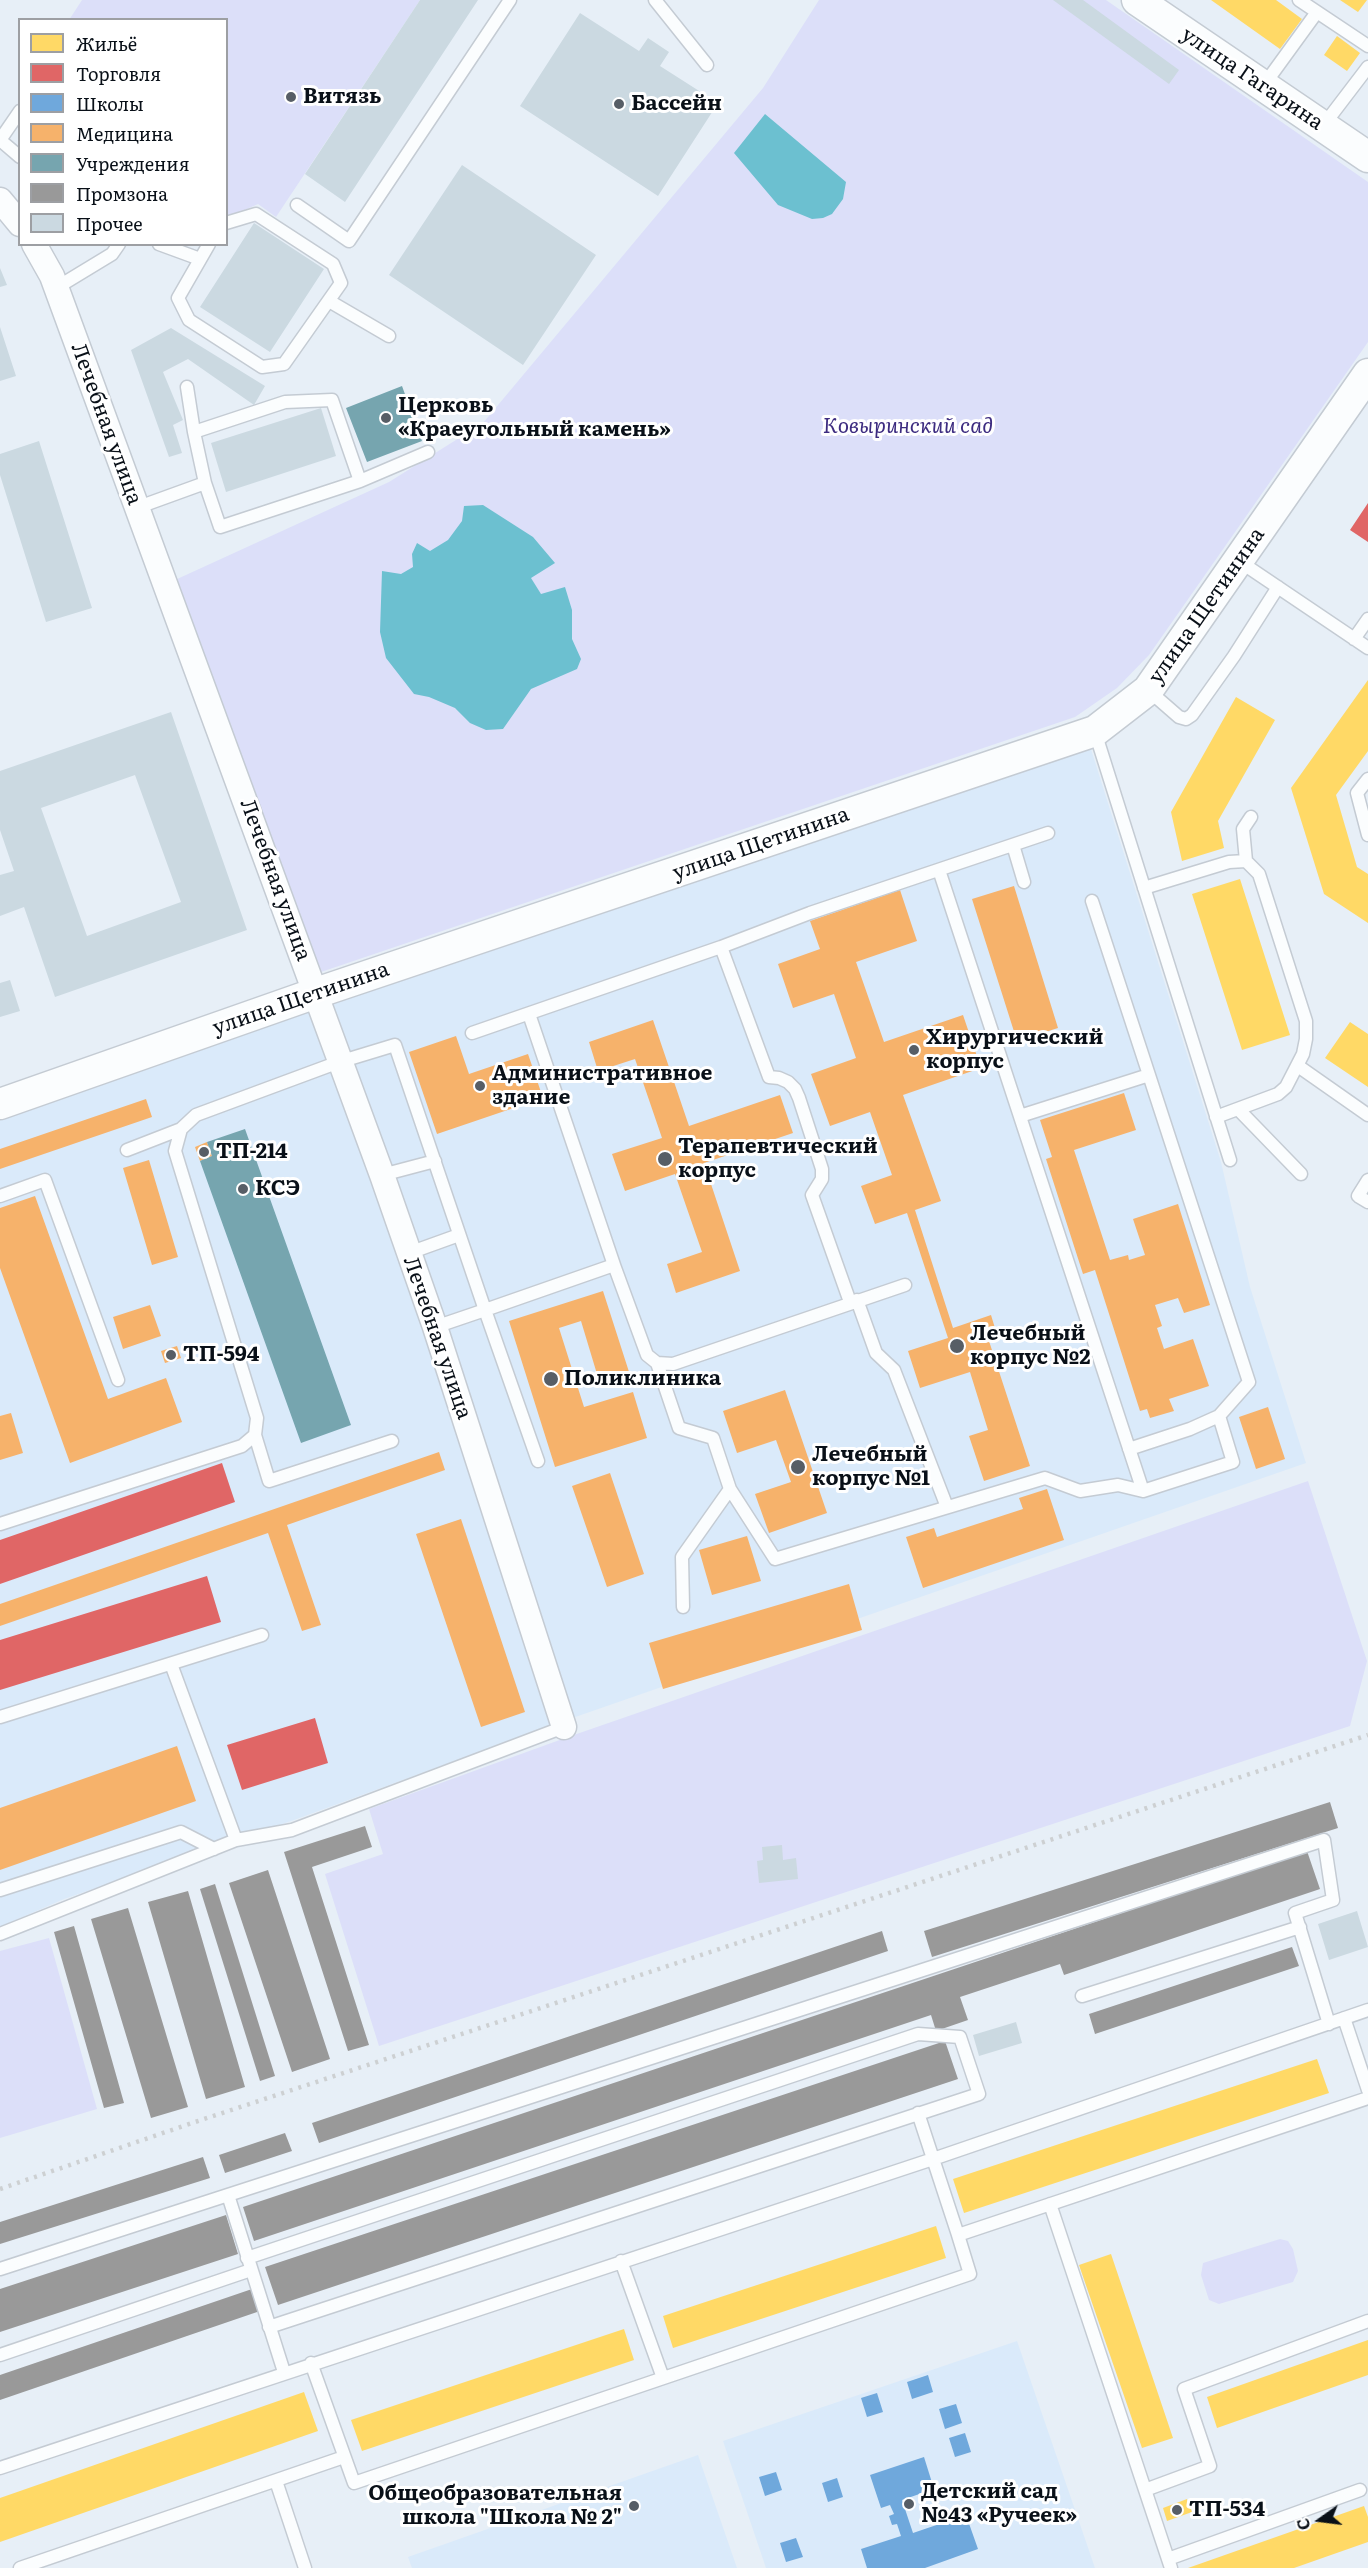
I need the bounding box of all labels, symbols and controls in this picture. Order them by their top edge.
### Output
legend [18,18,228,246]
street label: улица Гагарина [1176,22,1328,136]
text: Жильё [76,30,137,57]
text: Торговля [76,60,161,87]
place label: Витязь [303,84,382,110]
text: Школы [76,90,144,117]
marker: Витязь [284,90,298,104]
place label: Бассейн [631,91,722,117]
marker: Бассейн [612,97,626,111]
text: Медицина [76,120,173,147]
text: Учреждения [76,150,189,177]
text: Промзона [76,180,168,207]
text: Прочее [76,210,143,237]
street label: Лечебная улица [65,340,147,508]
place label: Церковь «Краеугольный камень» [398,393,671,443]
marker: Церковь «Краеугольный камень» [379,411,393,425]
park label: Ковыринский сад [823,414,993,440]
street label: улица Щетинина [1144,523,1270,689]
street label: Лечебная улица [234,796,316,964]
street label: улица Щетинина [669,802,853,886]
street label: улица Щетинина [209,957,393,1041]
place label: Хирургический корпус [926,1025,1103,1075]
marker: Хирургический корпус [907,1043,921,1057]
place label: Административное здание [492,1061,712,1111]
marker: Административное здание [473,1079,487,1093]
place label: Терапевтический корпус [678,1134,878,1184]
place label: ТП-214 [216,1139,288,1165]
marker: ТП-214 [197,1145,211,1159]
marker: Терапевтический корпус [656,1150,674,1168]
place label: КСЭ [255,1176,300,1202]
marker: КСЭ [236,1182,250,1196]
street label: Лечебная улица [397,1253,477,1423]
place label: Лечебный корпус №2 [970,1321,1091,1371]
marker: Лечебный корпус №2 [948,1337,966,1355]
place label: ТП-594 [183,1342,259,1368]
marker: ТП-594 [164,1348,178,1362]
place label: Поликлиника [564,1366,721,1392]
marker: Поликлиника [542,1370,560,1388]
place label: Лечебный корпус №1 [812,1442,930,1492]
marker: Лечебный корпус №1 [789,1458,807,1476]
place label: Детский сад №43 «Ручеек» [921,2479,1077,2529]
place label: Общеобразовательная школа "Школа № 2" [368,2481,622,2531]
north arrow [1290,2490,1350,2550]
marker: Детский сад №43 «Ручеек» [902,2497,916,2511]
place label: ТП-534 [1189,2497,1265,2523]
marker: Общеобразовательная школа "Школа № 2" [627,2499,641,2513]
marker: ТП-534 [1170,2503,1184,2517]
text: С [1290,2516,1316,2533]

